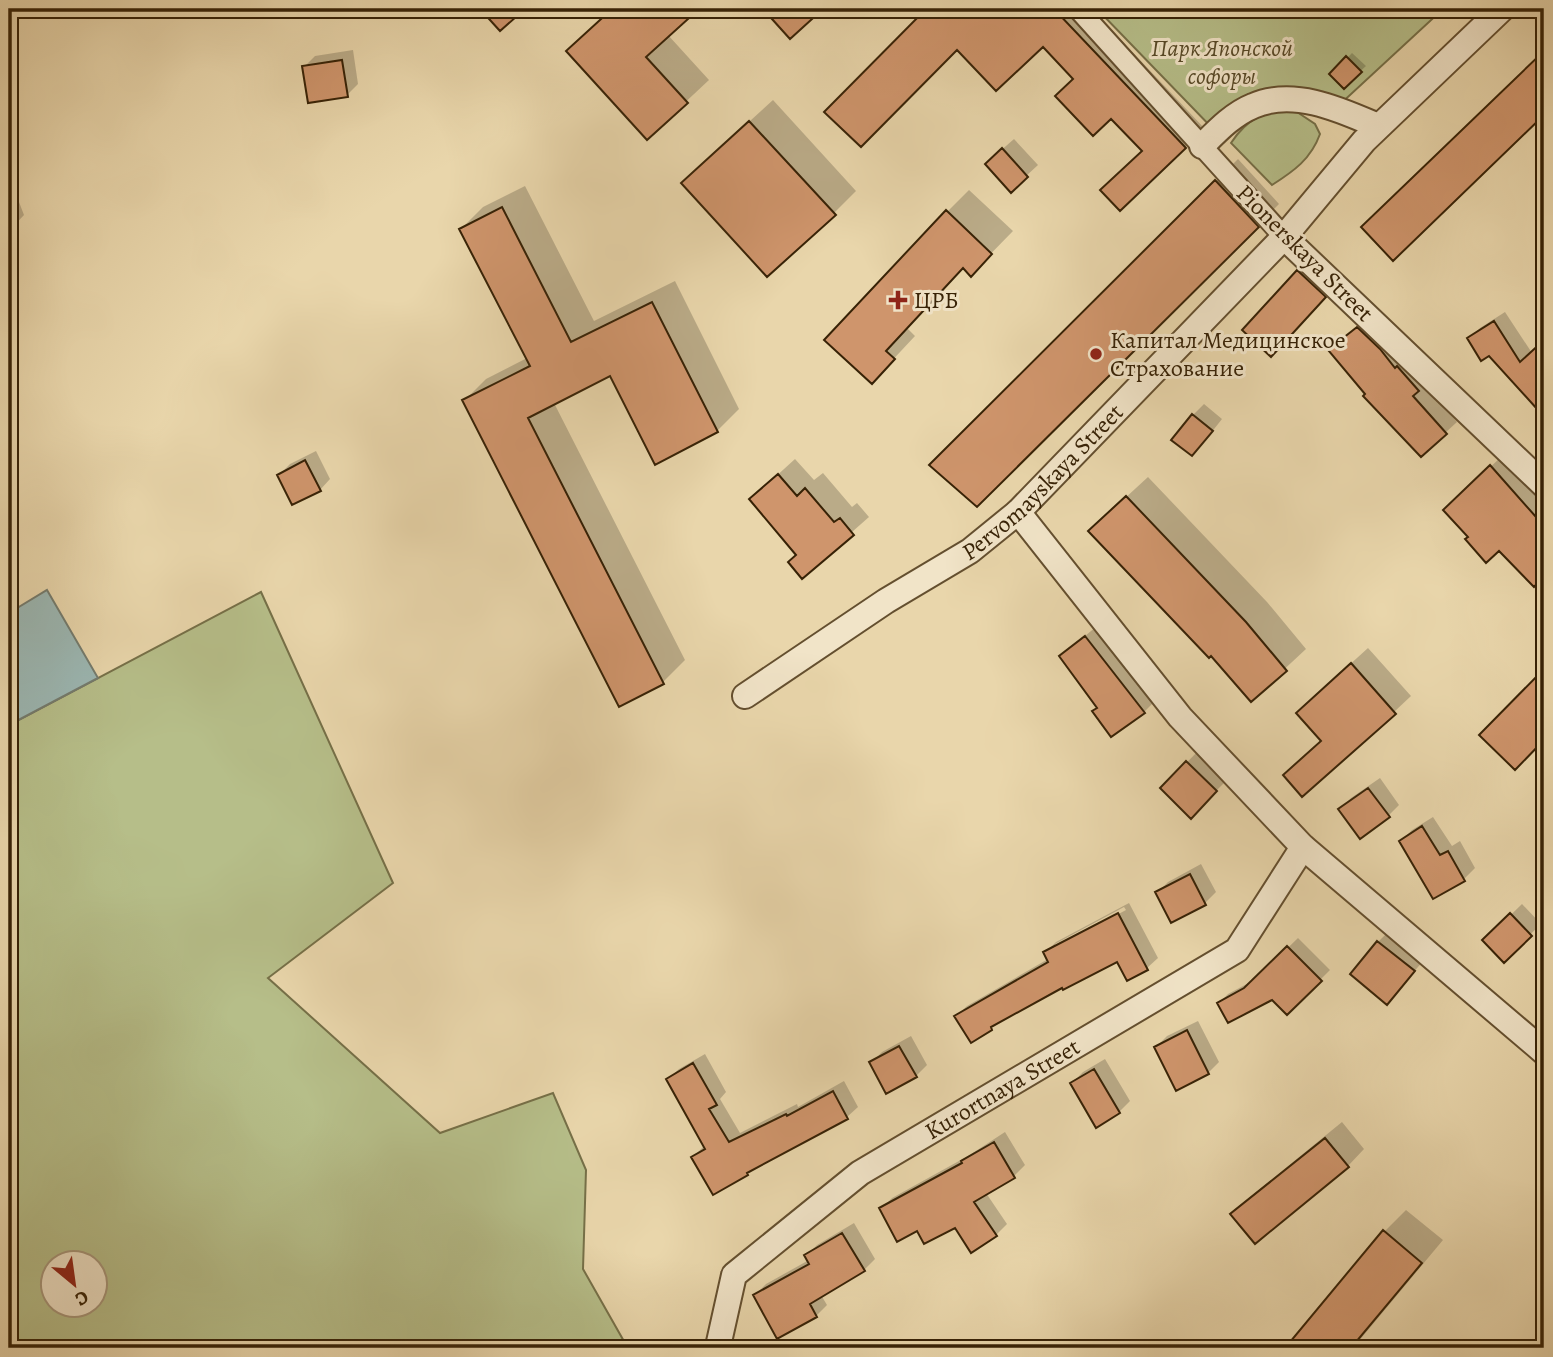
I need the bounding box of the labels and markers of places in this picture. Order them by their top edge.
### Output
place label: ЦРБ [914,284,959,316]
marker: ЦРБ [888,290,908,310]
place label: Капитал Медицинское Страхование [1110,324,1346,384]
marker: Капитал Медицинское Страхование [1088,346,1104,362]

